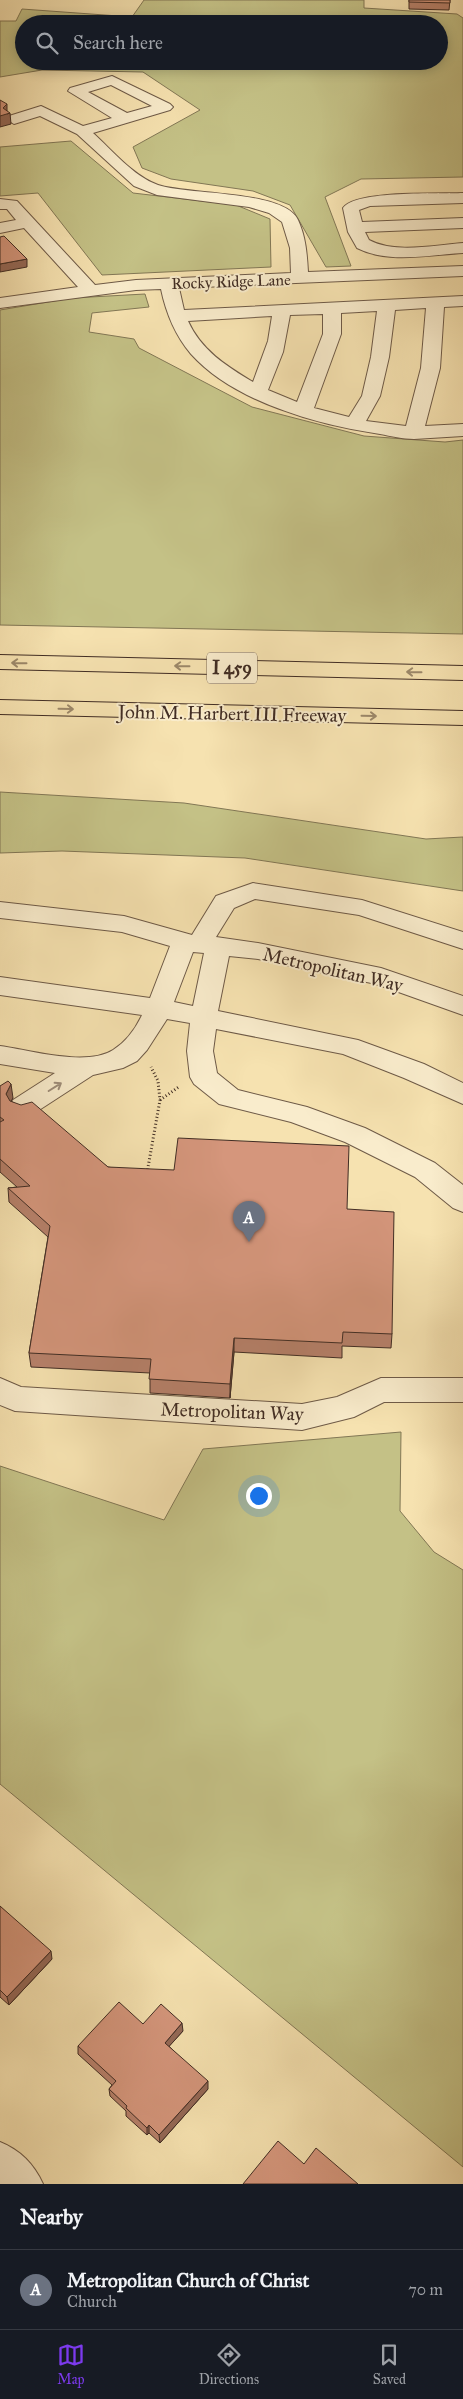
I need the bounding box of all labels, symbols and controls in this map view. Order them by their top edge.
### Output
search box [15,15,448,70]
icon: search [33,29,61,57]
text: Search here [73,31,163,54]
street label: Rocky Ridge Lane [171,270,291,294]
road number: I 459 [207,652,257,684]
one-way arrow [12,658,28,667]
one-way arrow [174,662,190,671]
one-way arrow [407,667,423,677]
street label: John M. Harbert III Freeway [116,700,348,728]
one-way arrow [58,704,74,714]
one-way arrow [360,711,376,721]
street label: Metropolitan Way [261,942,406,997]
one-way arrow [48,1081,62,1092]
pin: A [233,1201,265,1242]
street label: Metropolitan Way [160,1398,305,1426]
your location [246,1483,272,1509]
text: Nearby [20,2204,83,2230]
text: Metropolitan Church of Christ [67,2269,309,2292]
text: A [31,2280,41,2299]
text: 70 m [408,2280,443,2299]
text: Church [67,2292,117,2311]
tab: Map [57,2341,85,2388]
tab: Directions [199,2341,259,2388]
tab: Saved [373,2341,406,2388]

